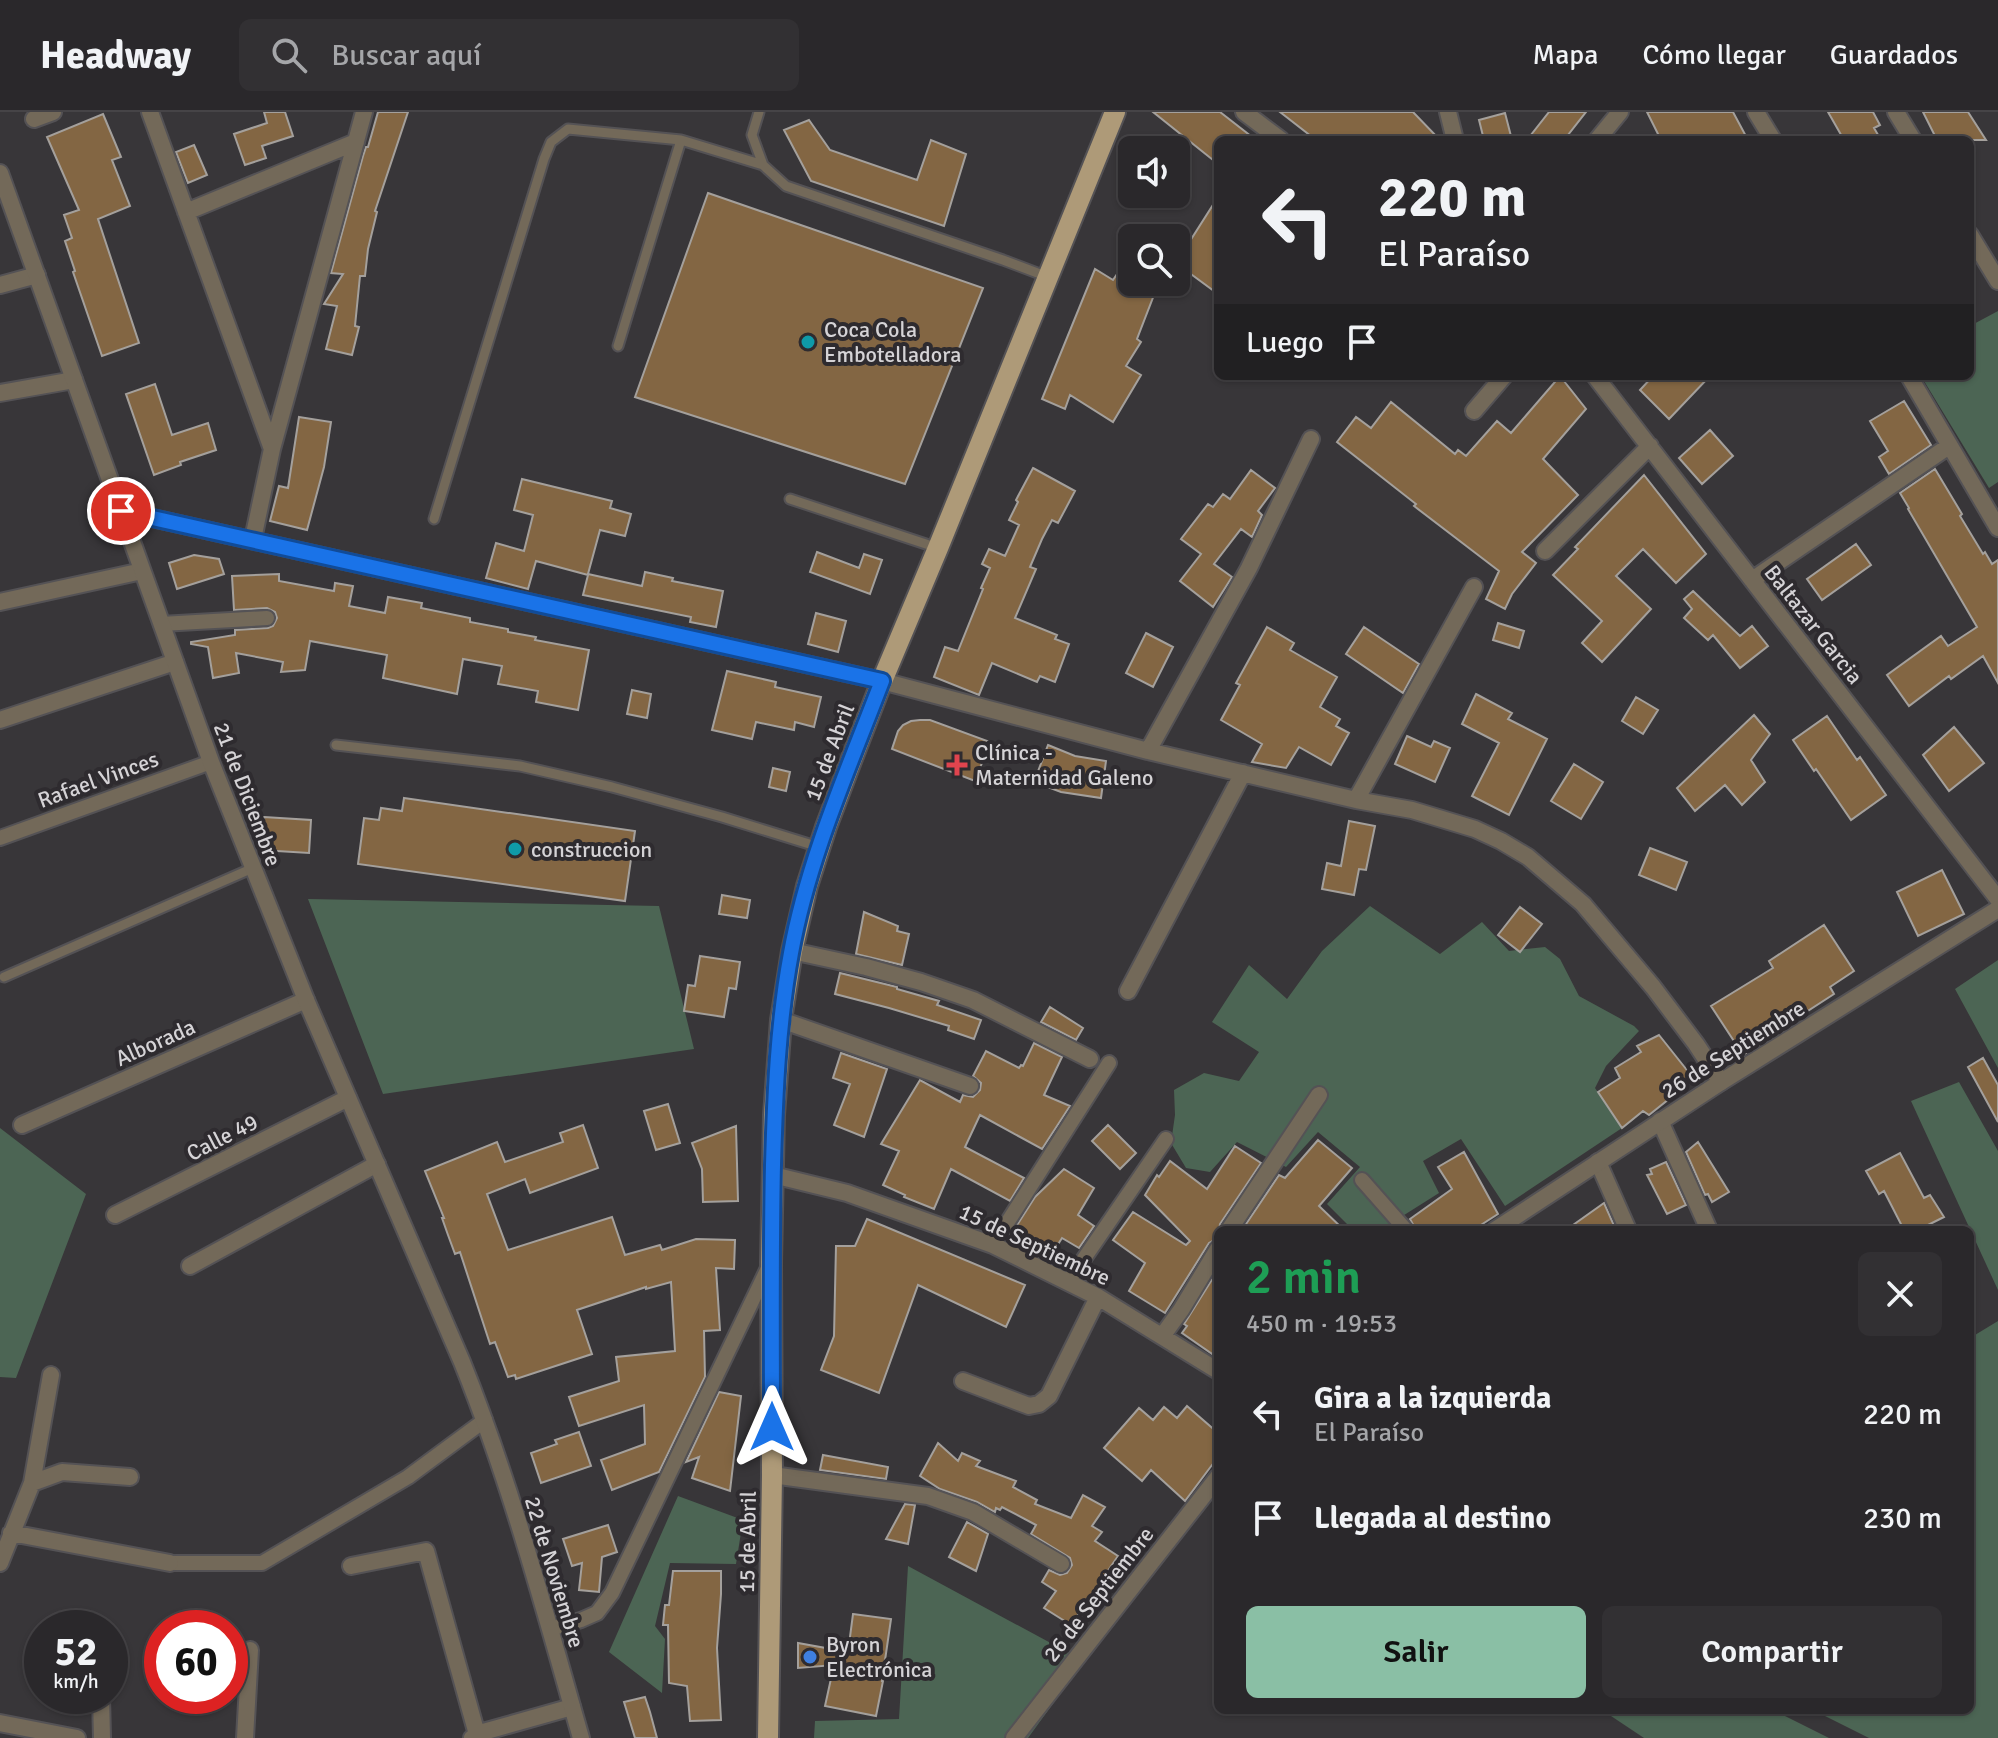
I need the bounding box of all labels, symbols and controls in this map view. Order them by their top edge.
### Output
search box [239,19,799,91]
text: Headway [40,32,191,79]
icon: search [267,33,311,77]
text: Buscar aquí [331,37,481,74]
text: Mapa [1533,38,1598,72]
text: Cómo llegar [1642,38,1786,72]
text: Guardados [1830,38,1958,72]
map controls [1118,136,1190,296]
button: sound [1118,136,1190,208]
text: 220 m [1378,163,1526,232]
icon: left [1246,168,1350,272]
button: search [1118,224,1190,296]
text: El Paraíso [1378,232,1530,277]
place label: Coca Cola Embotelladora [824,316,961,368]
icon: arrive [1340,320,1384,364]
text: Luego [1246,324,1324,361]
marker: Coca Cola Embotelladora [799,333,817,351]
pin [87,477,155,545]
icon: arrive [99,489,143,533]
street label: Baltazar Garcia [1759,559,1869,689]
street label: 15 de Abril [799,700,860,805]
street label: 21 de Diciembre [208,719,287,870]
place label: Clínica - Maternidad Galeno [975,739,1153,791]
street label: Rafael Vinces [34,745,162,814]
marker: Clínica - Maternidad Galeno [946,754,968,776]
place label: construccion [531,836,652,863]
marker: construccion [506,840,524,858]
street label: 26 de Septiembre [1657,995,1810,1104]
street label: Alborada [111,1013,199,1072]
street label: Calle 49 [182,1108,262,1167]
street label: 15 de Septiembre [955,1198,1115,1291]
text: 2 min [1246,1248,1361,1307]
button: close [1858,1252,1942,1336]
text: 450 m · 19:53 [1246,1308,1397,1340]
text: Gira a la izquierda [1314,1380,1551,1417]
position arrow [730,1385,814,1469]
icon: left [1246,1392,1290,1436]
text: 220 m [1863,1396,1942,1433]
text: El Paraíso [1314,1417,1424,1449]
street label: 15 de Abril [733,1491,762,1593]
street label: 22 de Noviembre [519,1493,590,1651]
icon: arrive [1246,1496,1290,1540]
text: Llegada al destino [1314,1500,1551,1537]
text: 230 m [1863,1500,1942,1537]
street label: 26 de Septiembre [1037,1522,1159,1667]
button: Salir [1246,1606,1586,1698]
button: Compartir [1602,1606,1942,1698]
speed limit sign: 60 [144,1610,248,1714]
text: 52 [54,1627,98,1677]
place label: Byron Electrónica [826,1631,932,1683]
marker: Byron Electrónica [801,1648,819,1666]
text: km/h [53,1669,99,1694]

